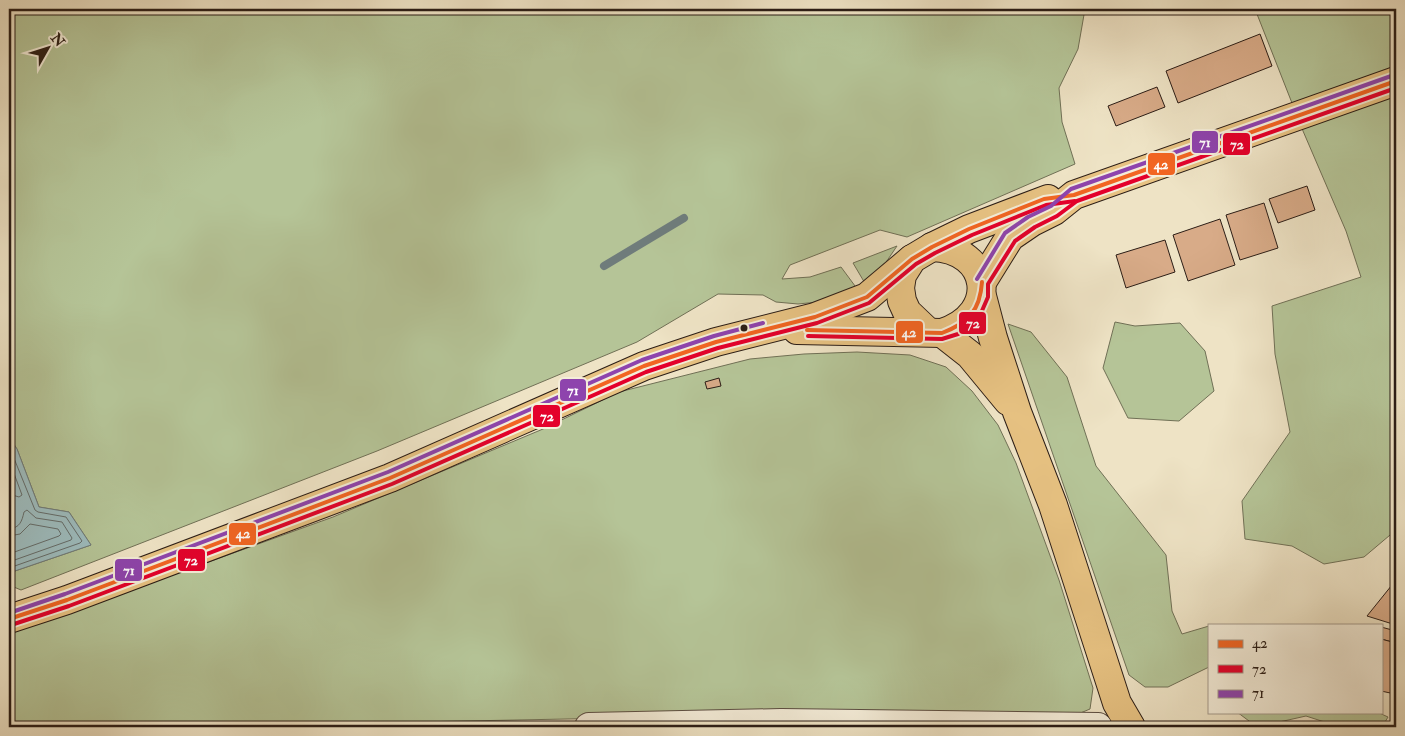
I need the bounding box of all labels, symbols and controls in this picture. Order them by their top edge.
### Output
north arrow [22,22,72,72]
text: N [47,29,69,51]
line badge: 71 [1191,130,1219,154]
line badge: 72 [1222,132,1251,156]
text: 71 [1199,134,1211,151]
text: 72 [1230,136,1244,153]
line badge: 42 [1147,152,1176,176]
text: 42 [1153,156,1168,173]
line badge: 72 [958,311,987,335]
text: 72 [966,315,980,332]
line badge: 42 [895,320,924,344]
unlabelled marker [739,323,749,333]
text: 42 [901,324,916,341]
line badge: 71 [559,378,587,402]
text: 71 [567,382,579,399]
line badge: 72 [532,404,561,428]
text: 72 [540,408,554,425]
line badge: 42 [228,522,257,546]
text: 42 [235,525,250,542]
line badge: 72 [177,548,206,572]
text: 72 [184,552,198,569]
line badge: 71 [114,558,143,582]
text: 71 [123,562,135,579]
legend [1208,624,1382,714]
text: 42 [1252,634,1268,653]
text: 72 [1252,660,1267,679]
text: 71 [1252,684,1264,703]

